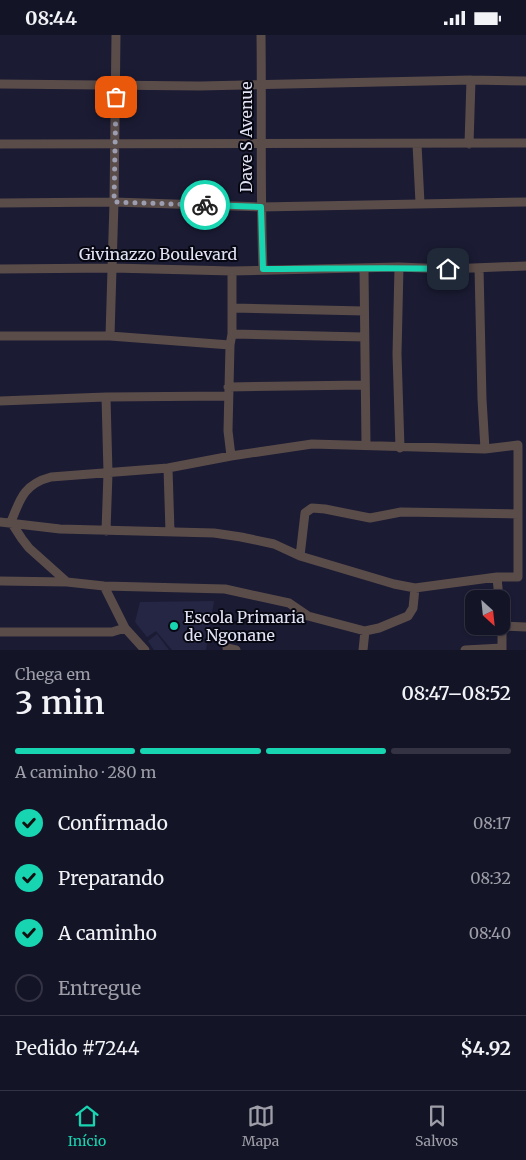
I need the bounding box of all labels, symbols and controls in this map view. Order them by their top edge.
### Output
text: 08:44 [25,6,77,30]
pin [95,76,137,118]
street label: Dave S Avenue [236,82,256,193]
icon: bag [102,83,130,111]
courier [180,180,230,230]
icon: bike [191,191,219,219]
street label: Givinazzo Boulevard [79,244,237,264]
pin [427,248,469,290]
icon: home [434,255,462,283]
north arrow [465,590,510,635]
map controls [465,590,510,635]
place label: Escola Primaria de Ngonane [184,607,305,645]
marker: Escola Primaria de Ngonane [168,620,180,632]
text: Chega em [15,664,91,684]
text: 08:47–08:52 [402,681,511,705]
text: 3 min [15,683,105,723]
text: A caminho · 280 m [15,762,156,782]
icon: check [15,809,43,837]
text: Confirmado [58,811,168,835]
text: 08:17 [473,813,511,833]
icon: check [15,864,43,892]
text: Preparando [58,866,164,890]
text: 08:32 [470,868,511,888]
icon: check [15,919,43,947]
text: A caminho [58,921,157,945]
text: 08:40 [469,923,511,943]
text: Entregue [58,976,141,1000]
text: Pedido #7244 [15,1036,140,1060]
text: $4.92 [460,1036,511,1060]
tab: Início [68,1102,106,1150]
tab: Mapa [242,1102,279,1150]
tab: Salvos [415,1102,458,1150]

